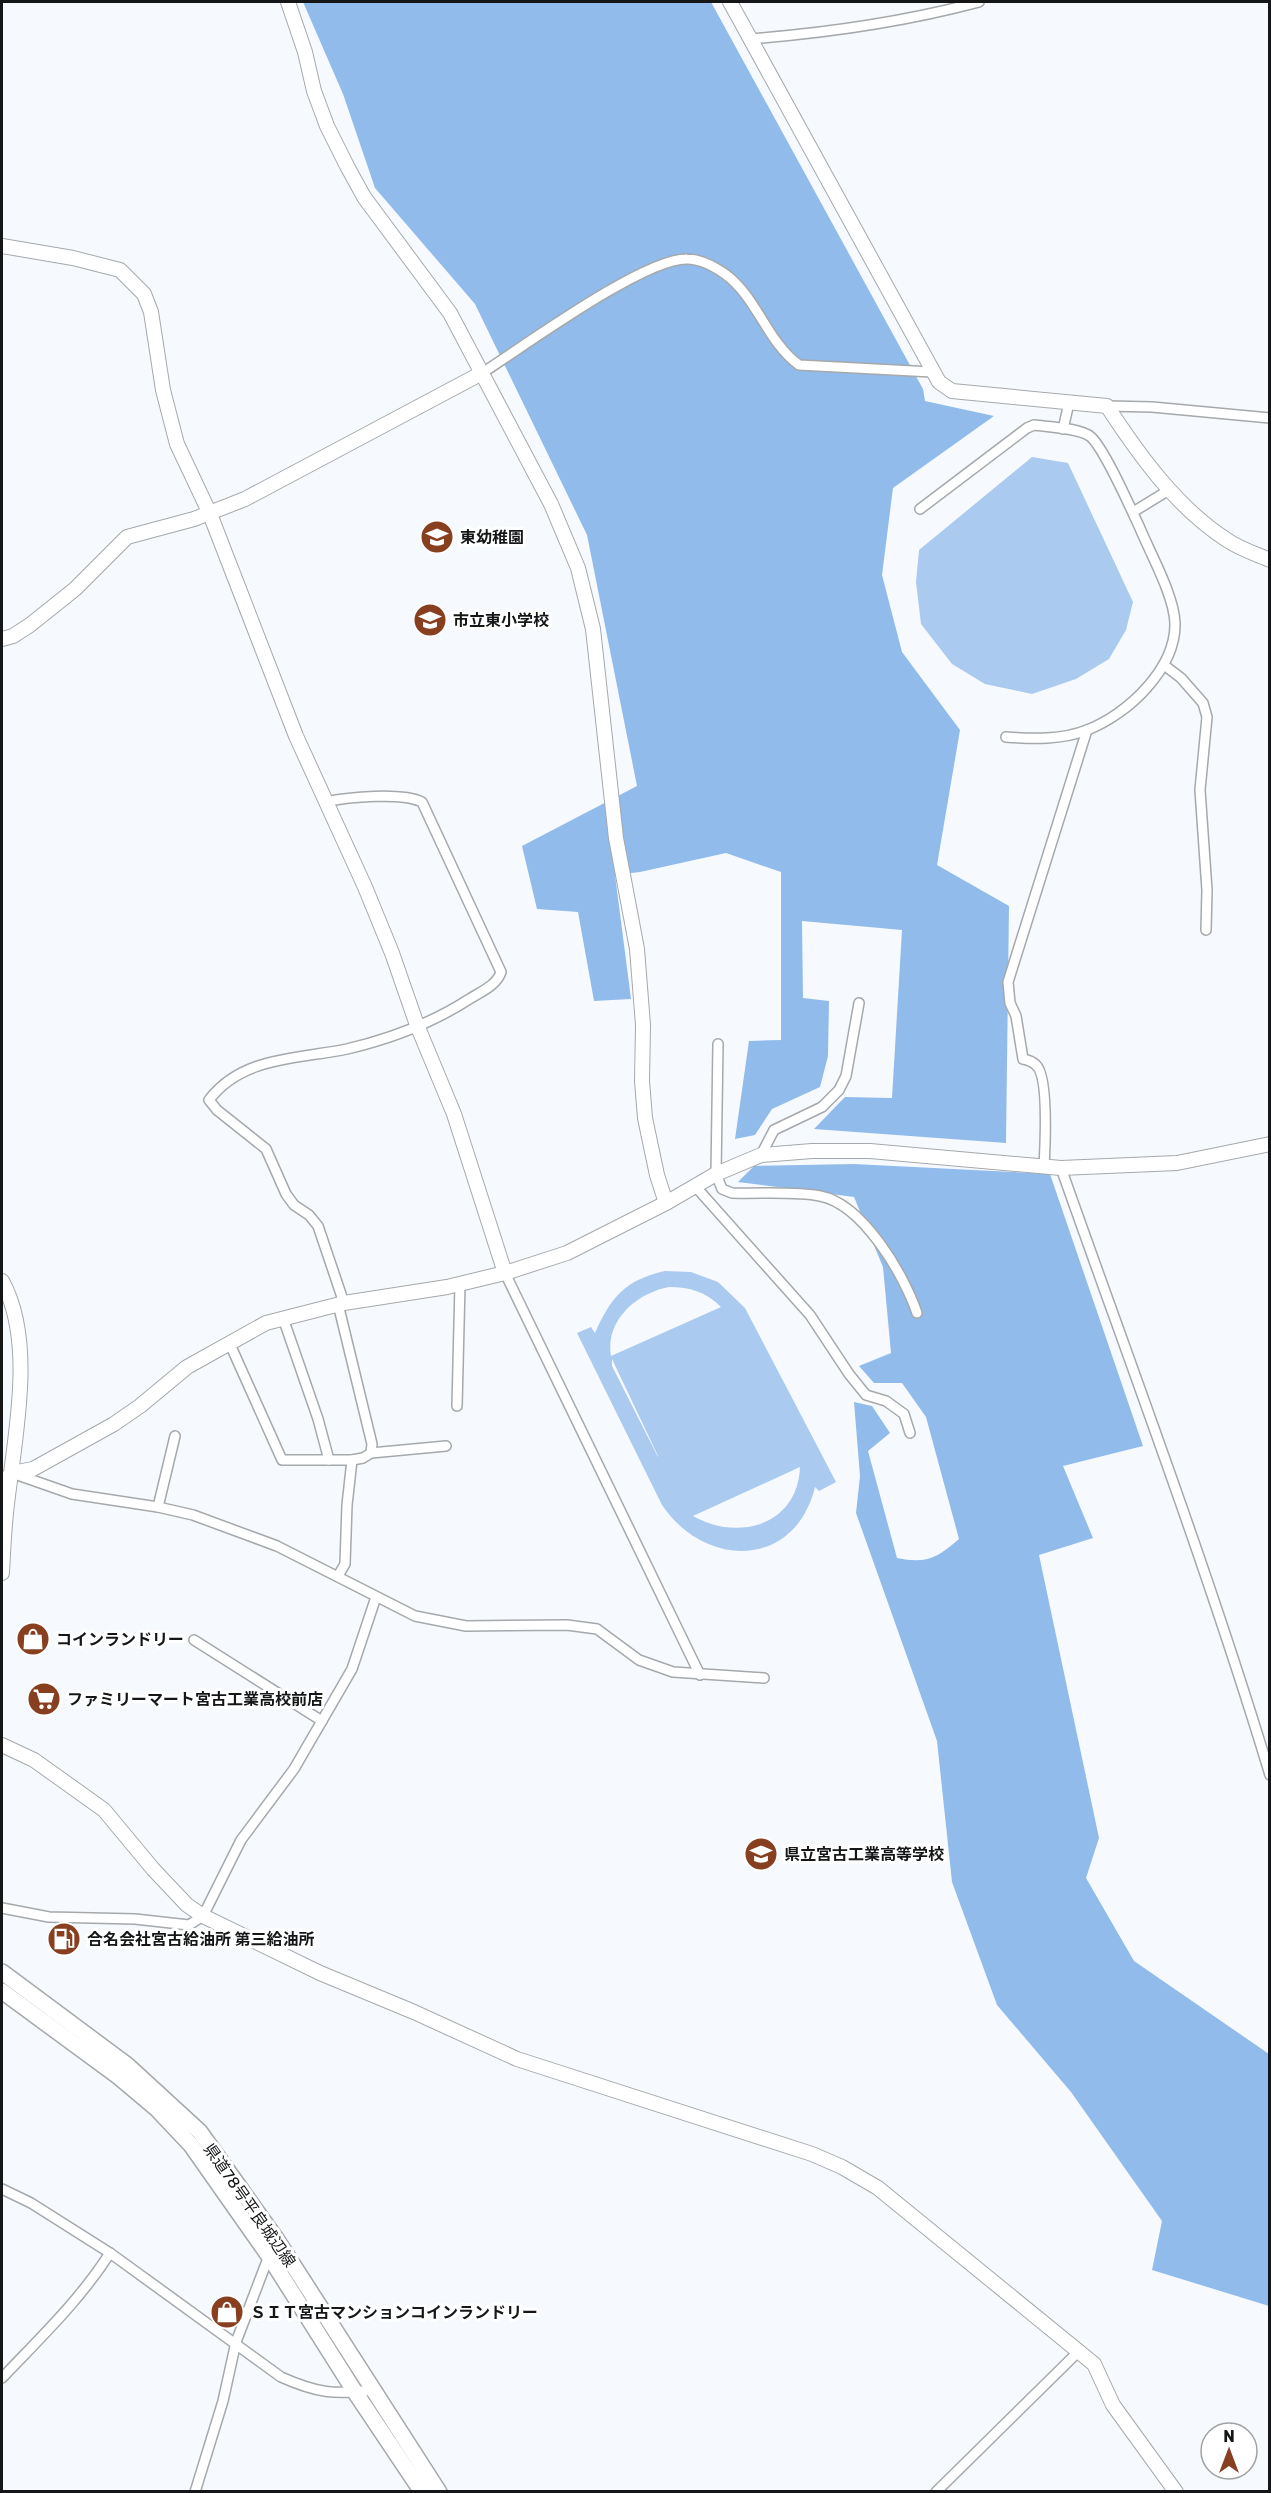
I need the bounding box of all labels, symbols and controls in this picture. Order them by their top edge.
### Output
school or university icon: 東幼稚園 [419,519,455,555]
place label: 東幼稚園 [460,528,524,547]
school or university icon: 市立東小学校 [412,602,448,638]
place label: 市立東小学校 [453,611,549,630]
shop icon: コインランドリー [15,1621,51,1657]
place label: コインランドリー [56,1630,184,1649]
supermarket icon: ファミリーマート宮古工業高校前店 [26,1681,62,1717]
place label: ファミリーマート宮古工業高校前店 [67,1690,323,1709]
school or university icon: 県立宮古工業高等学校 [743,1836,779,1872]
place label: 県立宮古工業高等学校 [784,1845,944,1864]
fuel station icon: 合名会社宮古給油所 第三給油所 [46,1921,82,1957]
place label: 合名会社宮古給油所 第三給油所 [87,1930,314,1949]
street label: 県道78号平良城辺線 [200,2140,299,2271]
shop icon: ＳＩＴ宮古マンションコインランドリー [209,2294,245,2330]
place label: ＳＩＴ宮古マンションコインランドリー [250,2303,538,2322]
north arrow [1199,2421,1259,2481]
text: N [1223,2427,1235,2446]

